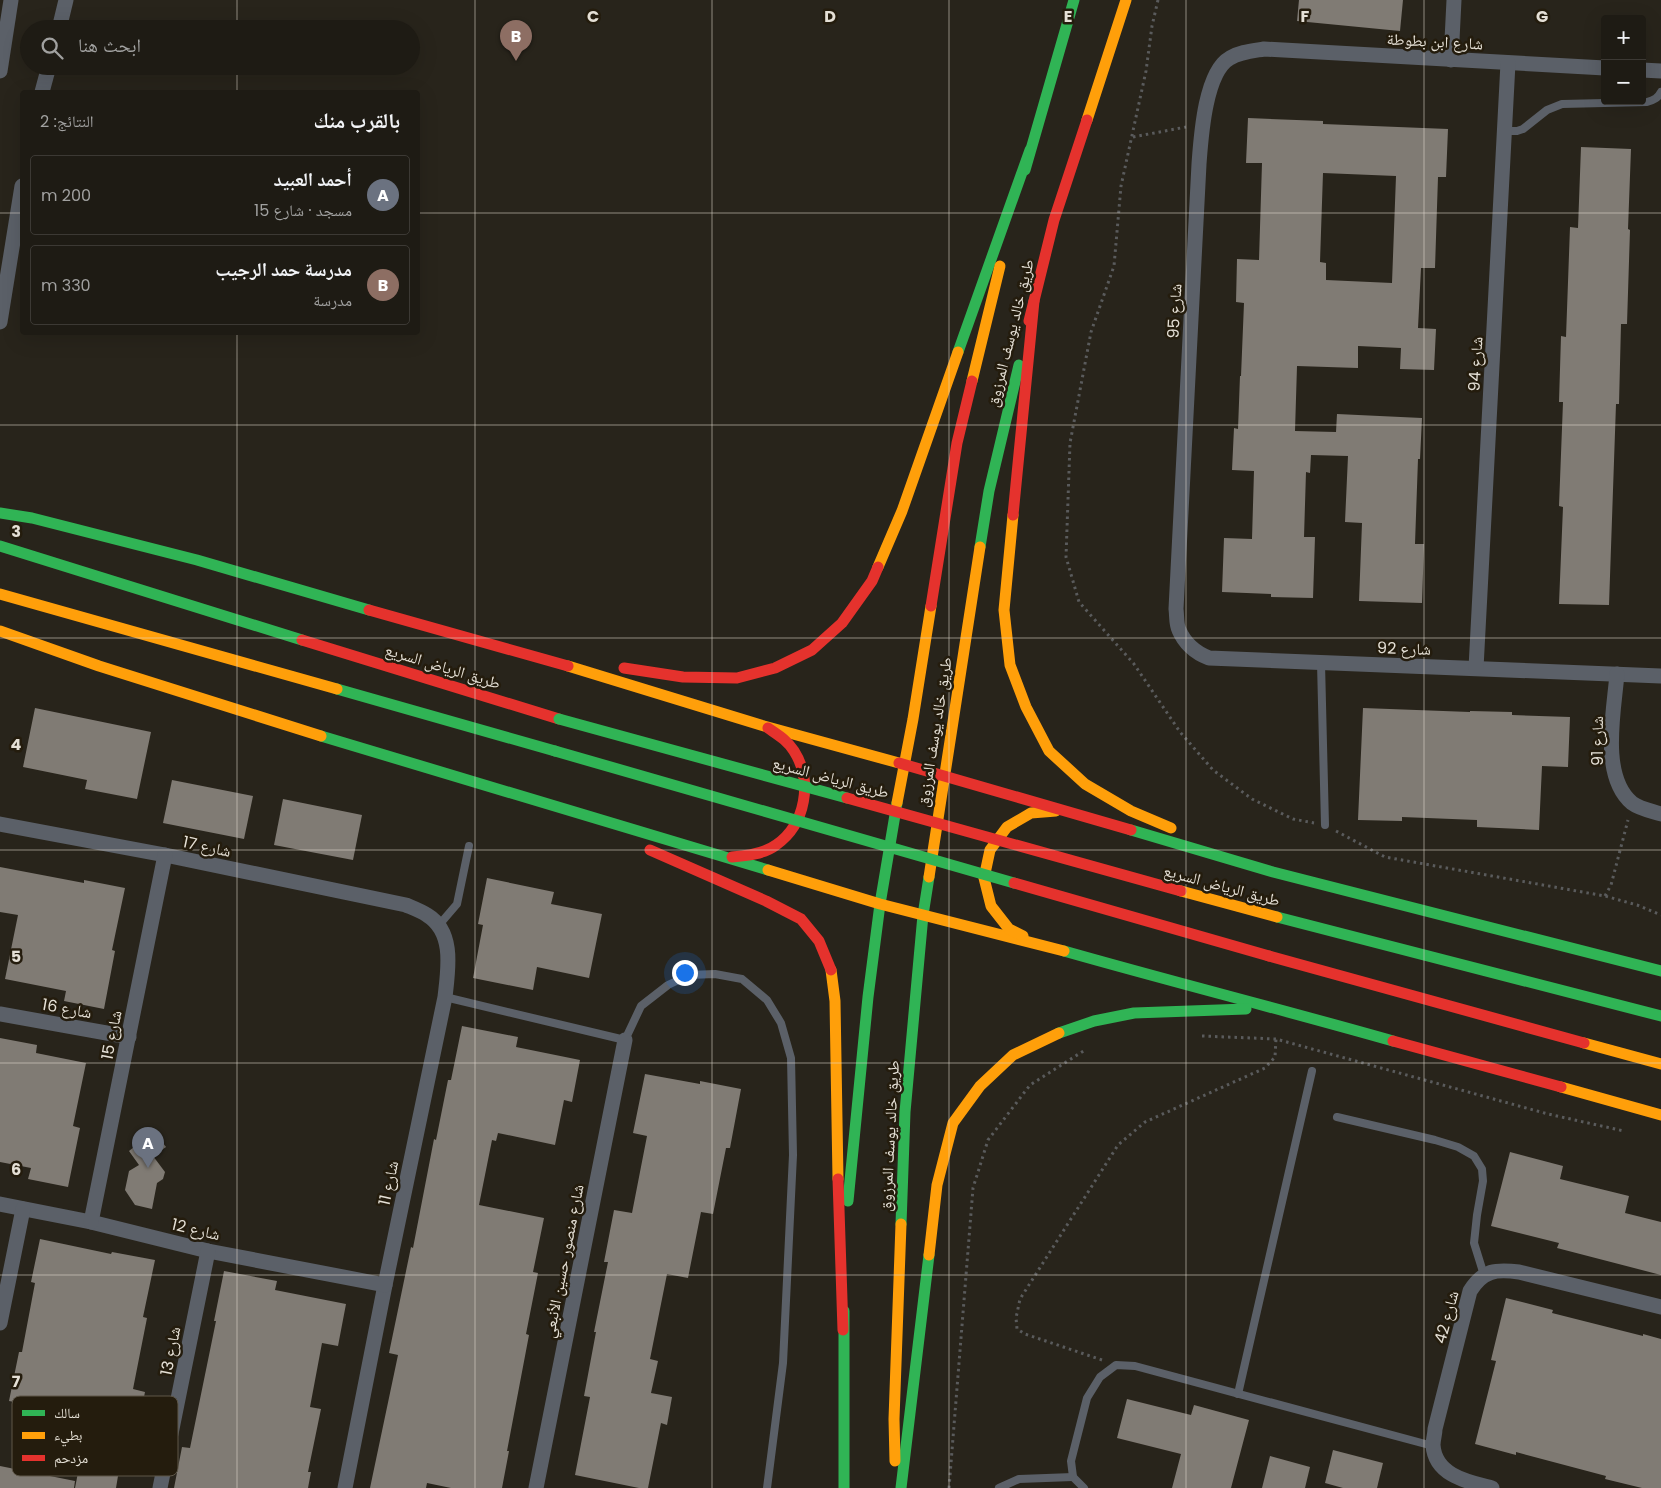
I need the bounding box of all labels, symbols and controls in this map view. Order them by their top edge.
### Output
text: C [587,5,599,28]
text: D [824,5,836,28]
text: E [1064,5,1072,28]
text: F [1301,5,1310,28]
text: G [1536,5,1548,28]
map controls [1601,15,1646,105]
button: + [1601,15,1646,60]
search box [20,20,420,75]
pin: B [500,20,532,61]
street label: شارع ابن بطوطة [1386,27,1484,56]
text: ابحث هنا [78,32,141,59]
icon: search [38,34,66,62]
button: − [1601,60,1646,105]
text: بالقرب منك [314,106,400,135]
text: النتائج: 2 [40,110,94,133]
text: أحمد العبيد [274,166,352,193]
text: 200 m [41,184,91,207]
text: A [377,184,389,207]
text: مسجد · شارع 15 [254,199,352,222]
text: مدرسة حمد الرجيب [215,256,352,283]
street label: طريق خالد يوسف المرزوق [981,257,1040,409]
text: 330 m [41,274,91,297]
text: B [378,274,388,297]
street label: شارع 95 [1162,283,1187,339]
text: مدرسة [313,289,352,312]
street label: شارع 94 [1463,336,1488,392]
text: 3 [11,520,21,543]
street label: شارع 92 [1377,636,1431,661]
street label: طريق الرياض السريع [382,638,503,695]
street label: طريق خالد يوسف المرزوق [911,655,958,809]
street label: شارع 91 [1586,716,1609,766]
text: 4 [11,733,22,756]
street label: طريق الرياض السريع [770,751,892,804]
street label: شارع 17 [181,830,233,863]
street label: طريق الرياض السريع [1161,859,1283,912]
text: 5 [11,945,21,968]
your location [672,960,698,986]
street label: شارع 16 [40,993,94,1024]
street label: شارع 15 [95,1008,128,1062]
street label: طريق خالد يوسف المرزوق [874,1060,905,1212]
pin: A [132,1127,164,1168]
text: 6 [11,1158,21,1181]
street label: شارع 11 [373,1159,404,1207]
street label: شارع منصور حسين الأنبعي [537,1182,591,1340]
street label: شارع 12 [169,1213,222,1246]
street label: شارع 42 [1428,1288,1465,1346]
street label: شارع 13 [155,1325,186,1377]
text: 7 [12,1370,21,1393]
legend [12,1396,178,1476]
text: سالك [54,1403,80,1423]
text: بطيء [54,1425,83,1447]
text: مزدحم [54,1448,88,1468]

